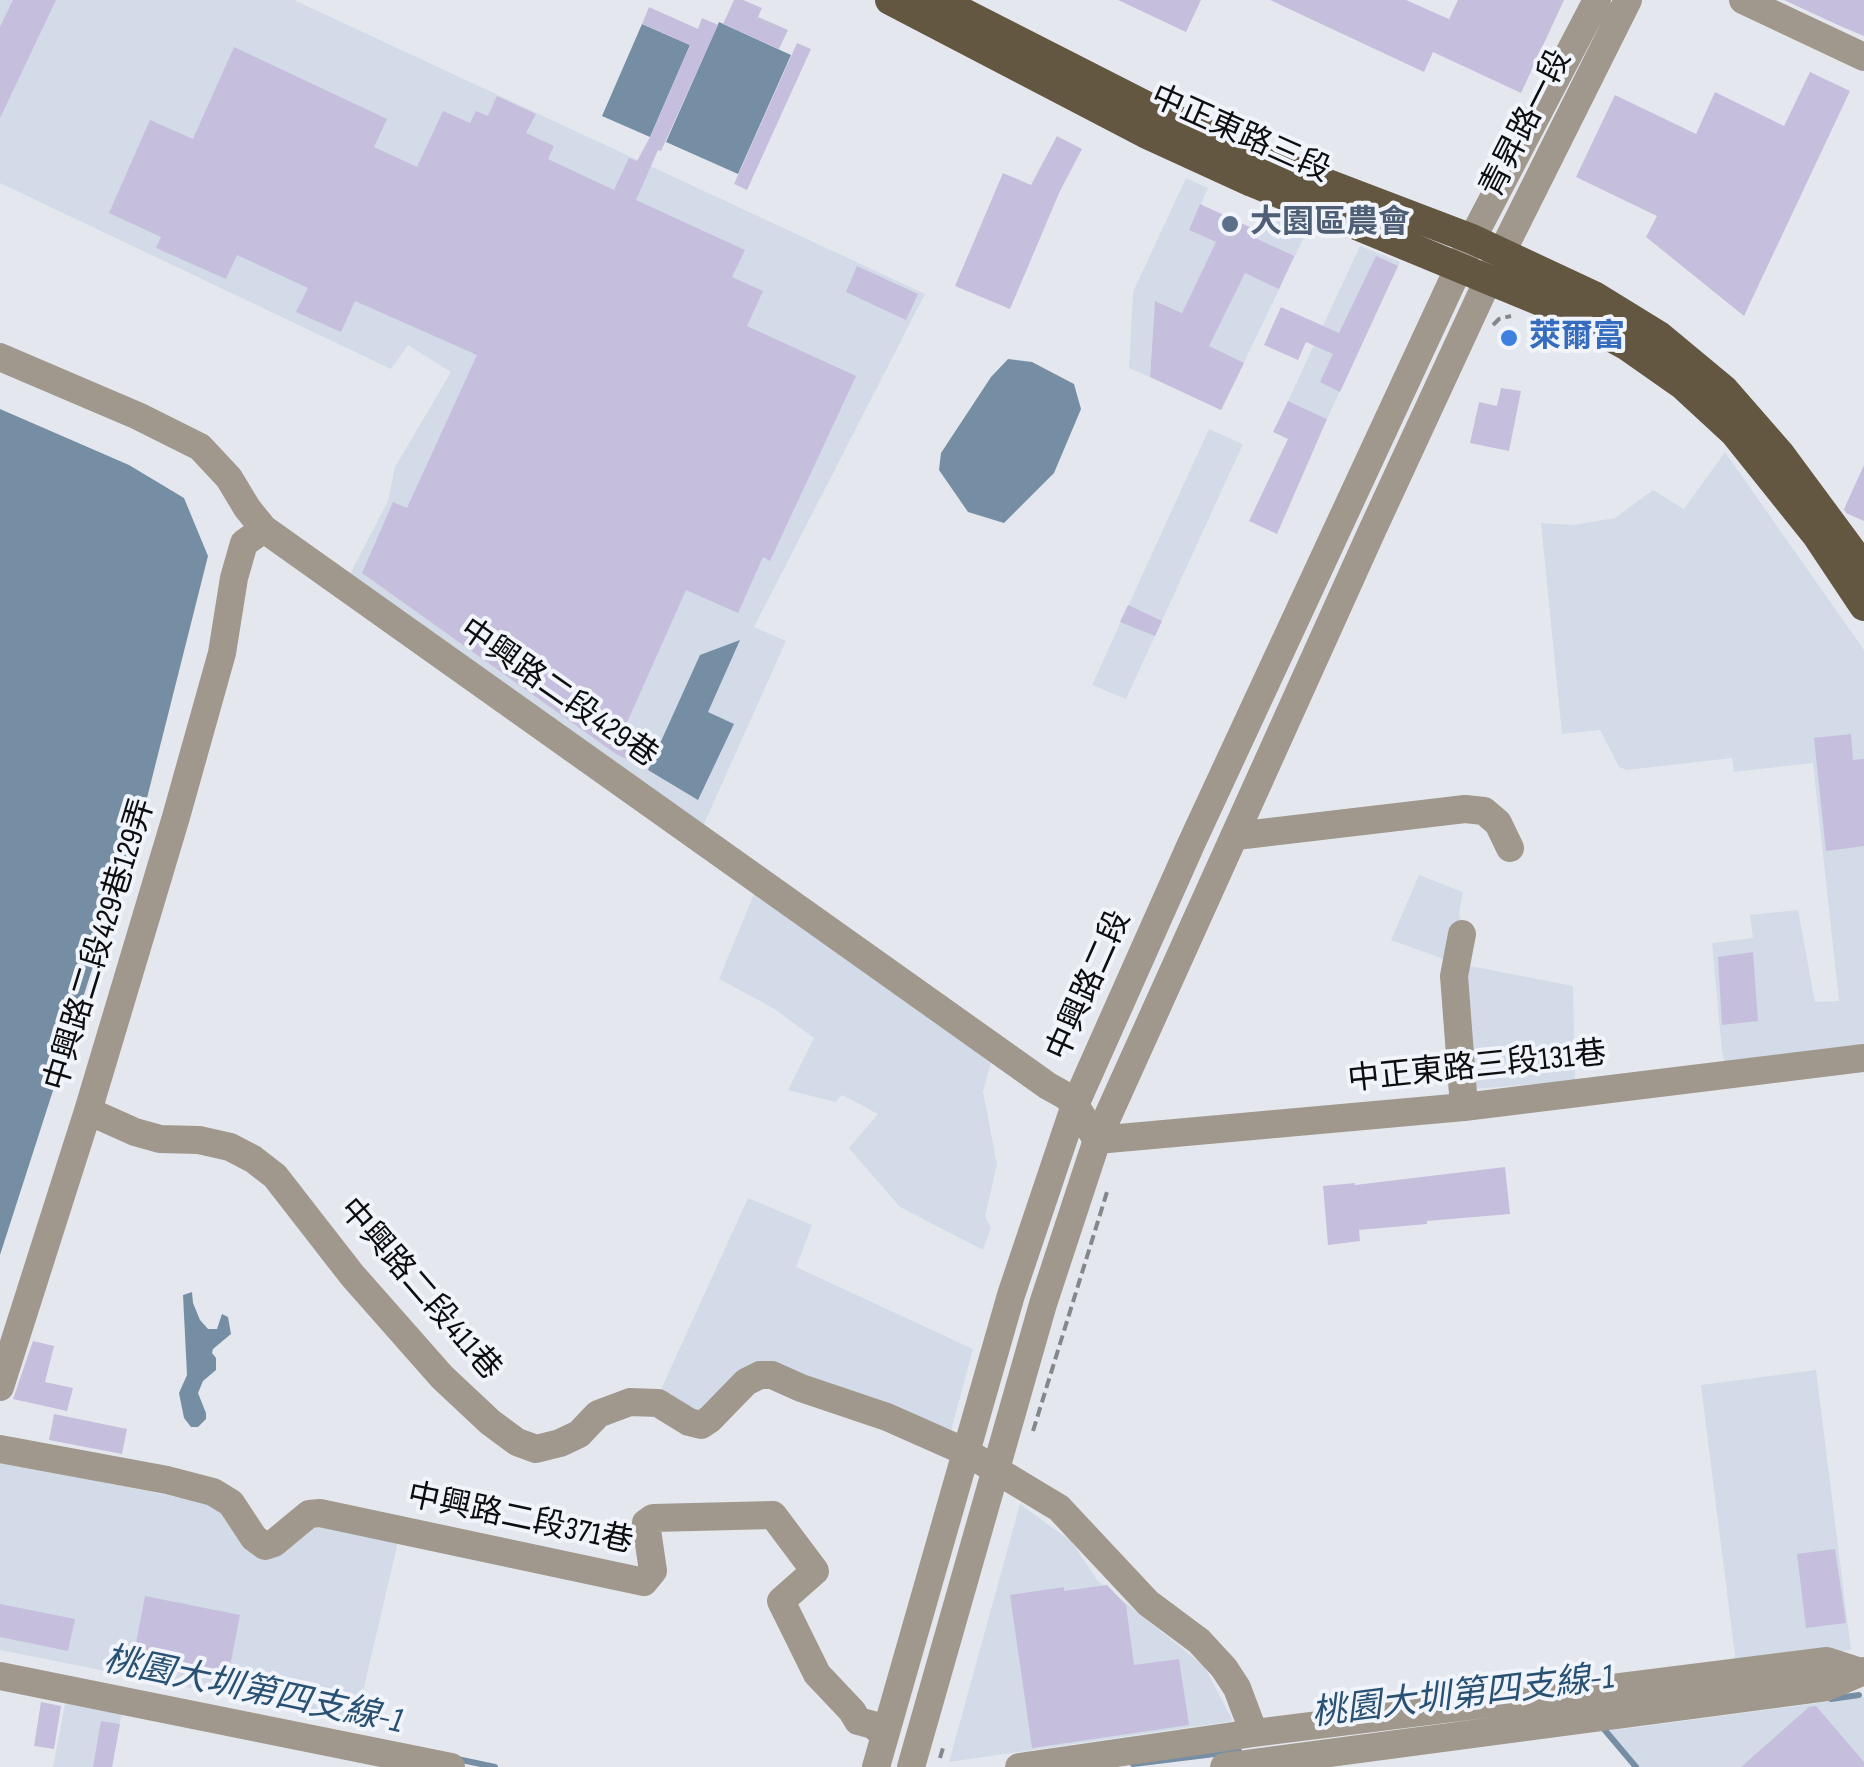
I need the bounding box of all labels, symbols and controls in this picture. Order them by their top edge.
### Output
street label: 青昇路一段 [1474,44,1580,204]
street label: 中正東路三段 [1144,78,1336,192]
place label: 大園區農會 [1250,205,1410,243]
marker: 大園區農會 [1219,213,1241,235]
place label: 萊爾富 [1529,319,1625,357]
marker: 萊爾富 [1498,327,1520,349]
street label: 中興路二段429巷 [452,611,664,777]
street label: 中興路二段429巷129弄 [38,794,164,1096]
street label: 中興路二段 [1040,905,1140,1067]
street label: 中正東路三段131巷 [1346,1035,1608,1101]
street label: 中興路二段411巷 [330,1191,508,1389]
street label: 中興路二段371巷 [404,1477,636,1563]
water label: 桃園大圳第四支線-1 [100,1640,406,1744]
water label: 桃園大圳第四支線-1 [1309,1658,1617,1736]

